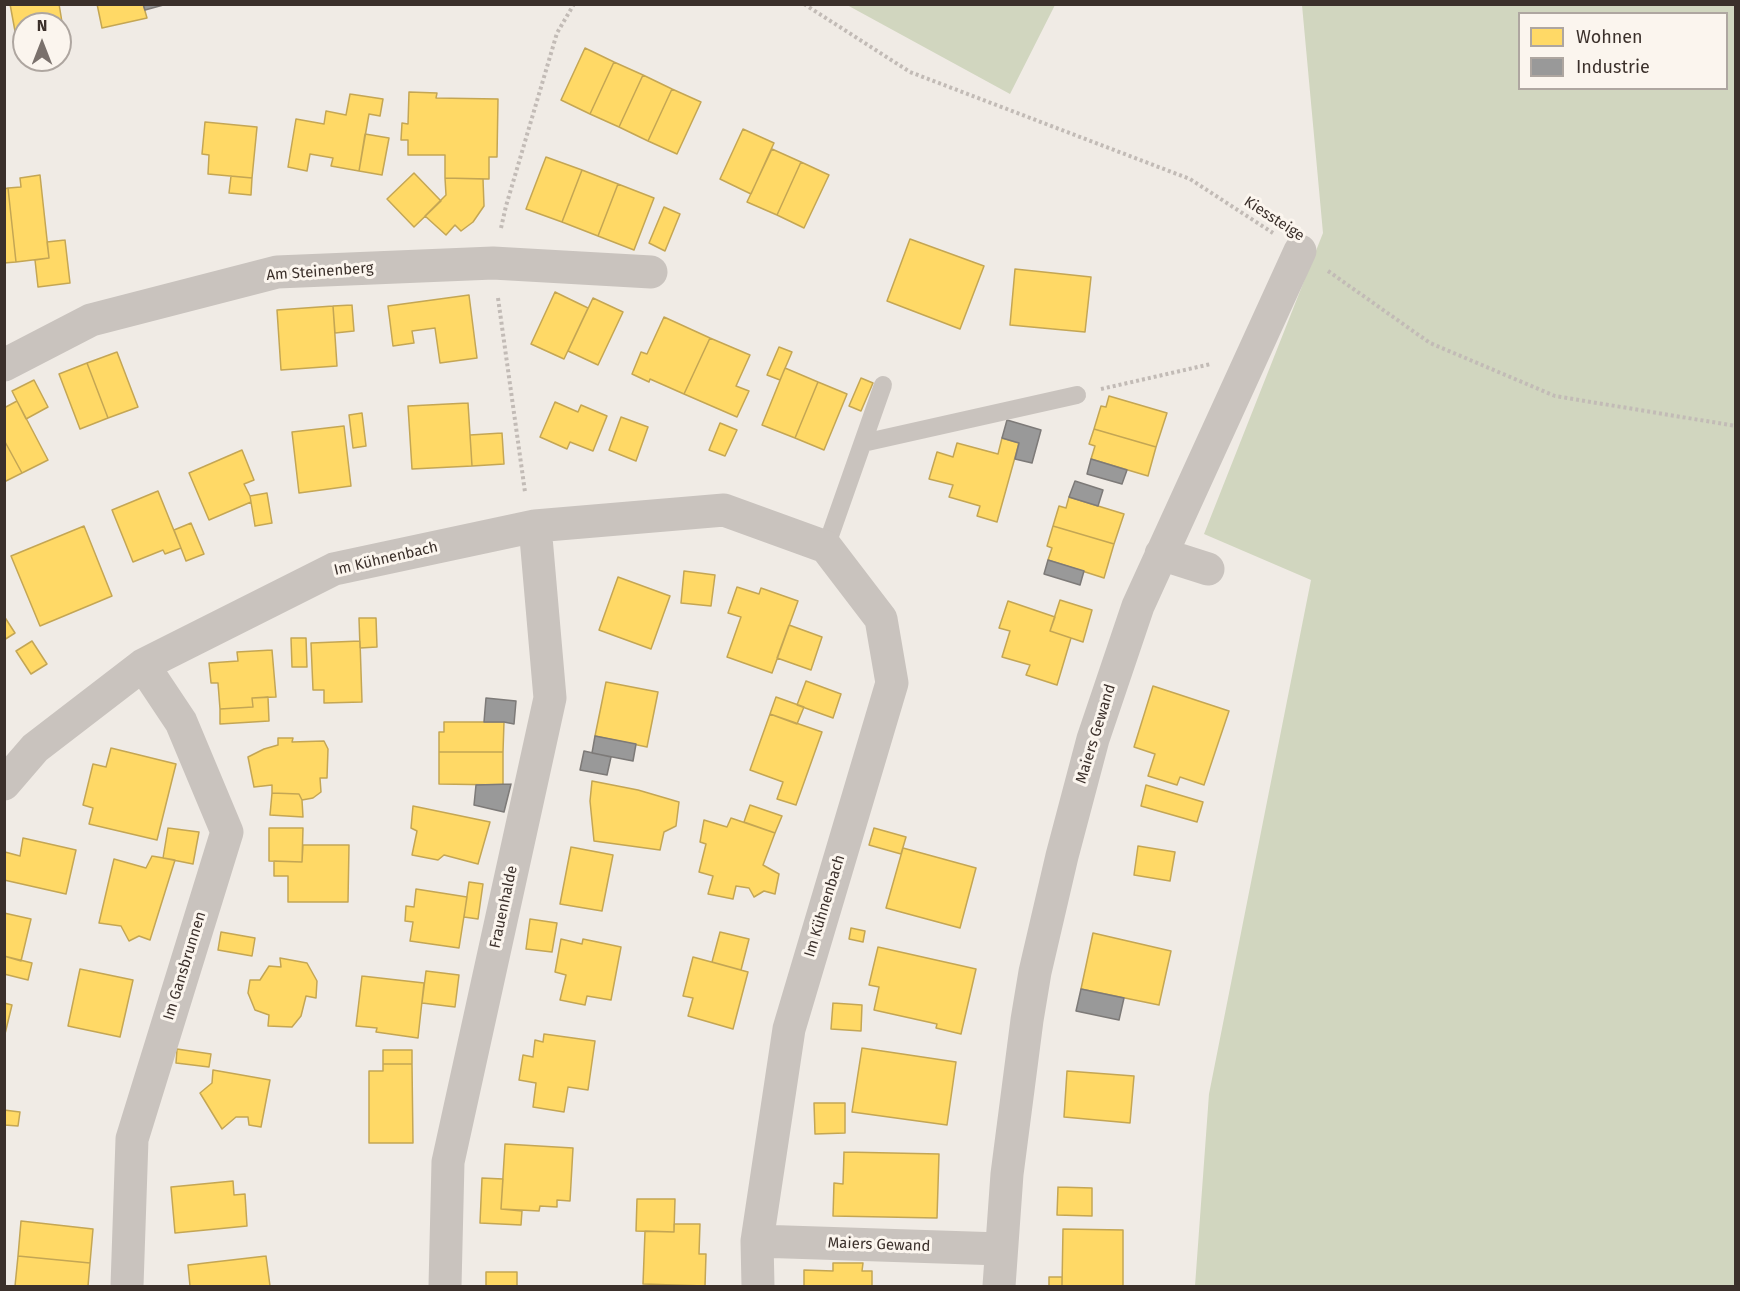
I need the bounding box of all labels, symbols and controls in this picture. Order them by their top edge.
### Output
north arrow [12,12,72,72]
legend [1518,12,1728,90]
text: N [37,16,47,35]
text: Wohnen [1576,26,1643,48]
text: Industrie [1576,56,1650,78]
street label: Kiessteige [1240,193,1308,245]
street label: Am Steinenberg [266,259,374,285]
street label: Im Kühnenbach [332,538,440,580]
street label: Maiers Gewand [1072,682,1120,786]
street label: Im Kühnenbach [801,853,849,959]
street label: Frauenhalde [486,864,522,950]
street label: Im Gansbrunnen [160,910,210,1022]
street label: Maiers Gewand [827,1234,931,1256]

